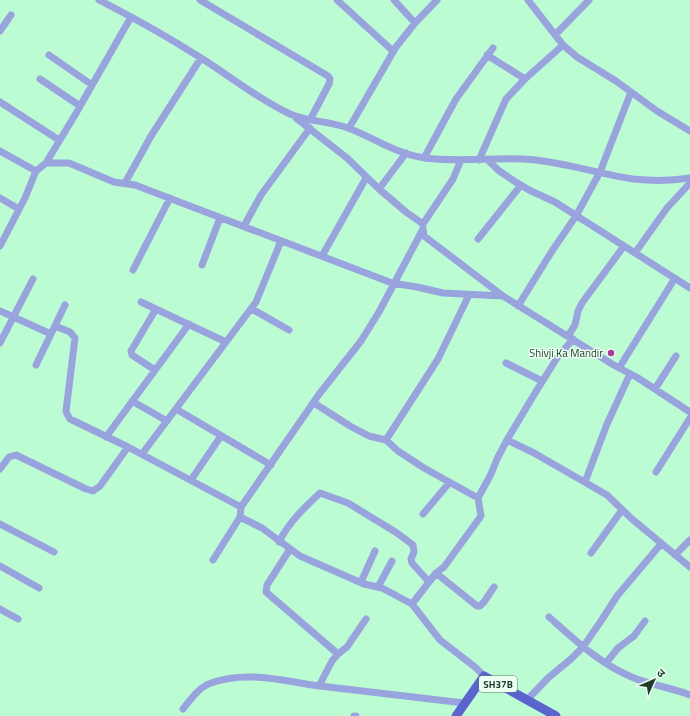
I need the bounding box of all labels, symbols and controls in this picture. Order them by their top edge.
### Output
place label: Shivji Ka Mandir [529,345,603,361]
marker: Shivji Ka Mandir [606,348,616,358]
north arrow [634,660,674,700]
text: उ [653,665,669,681]
road number: SH37B [479,676,517,692]

